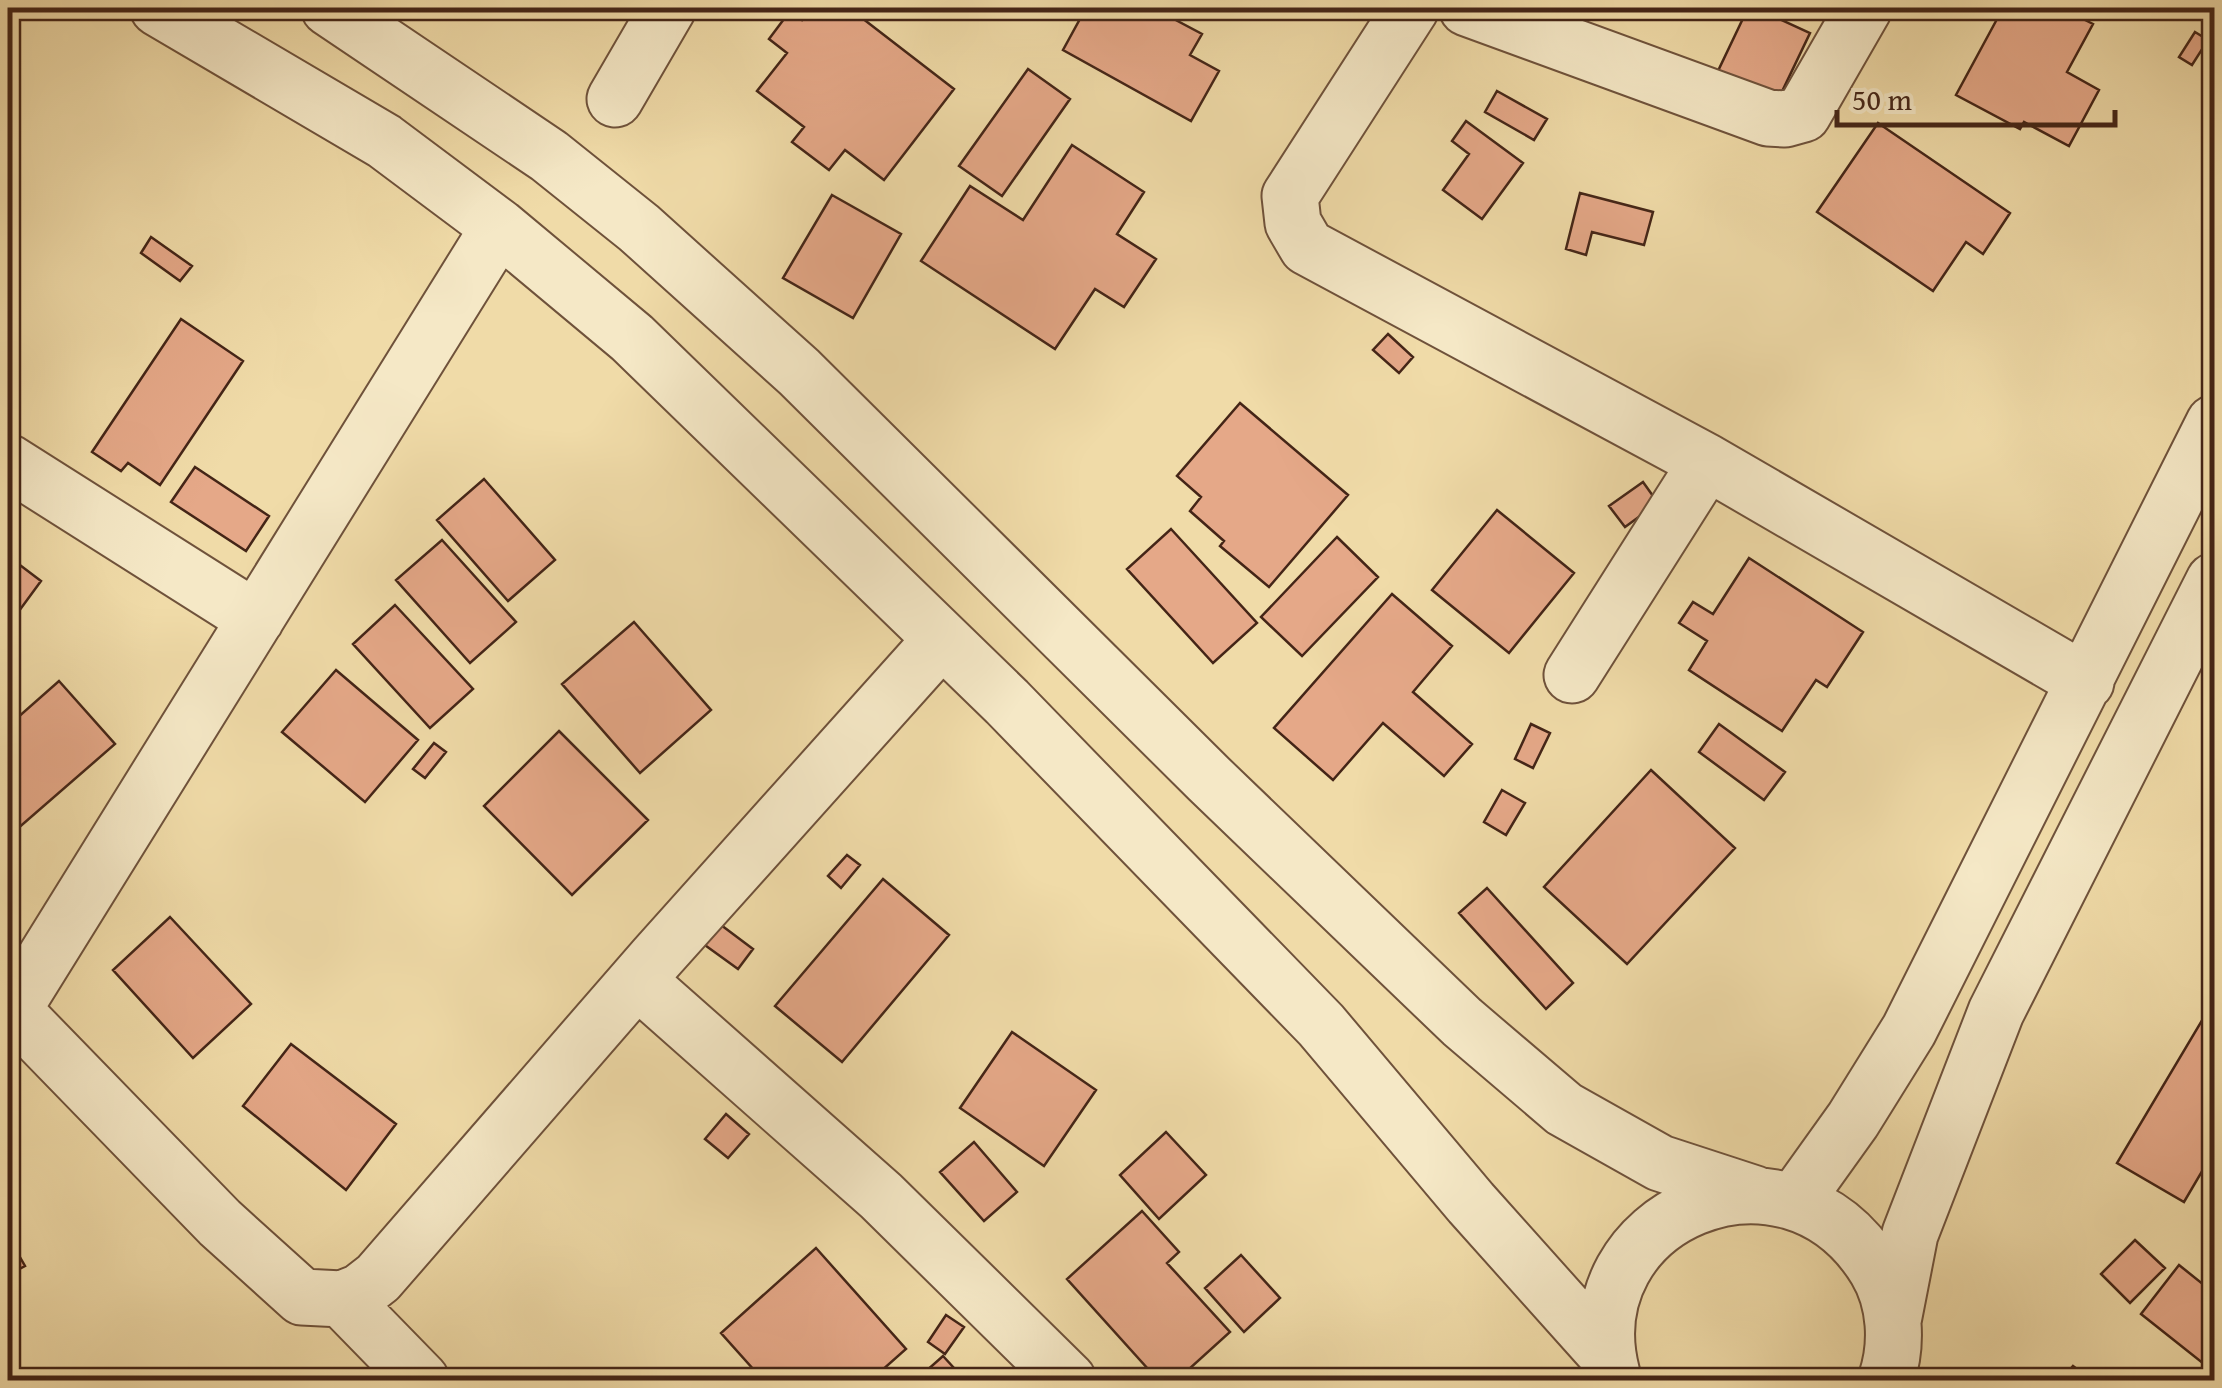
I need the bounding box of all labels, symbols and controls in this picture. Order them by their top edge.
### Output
scale bar [1837,65,2114,127]
text: 50 m [1852,77,1912,121]

